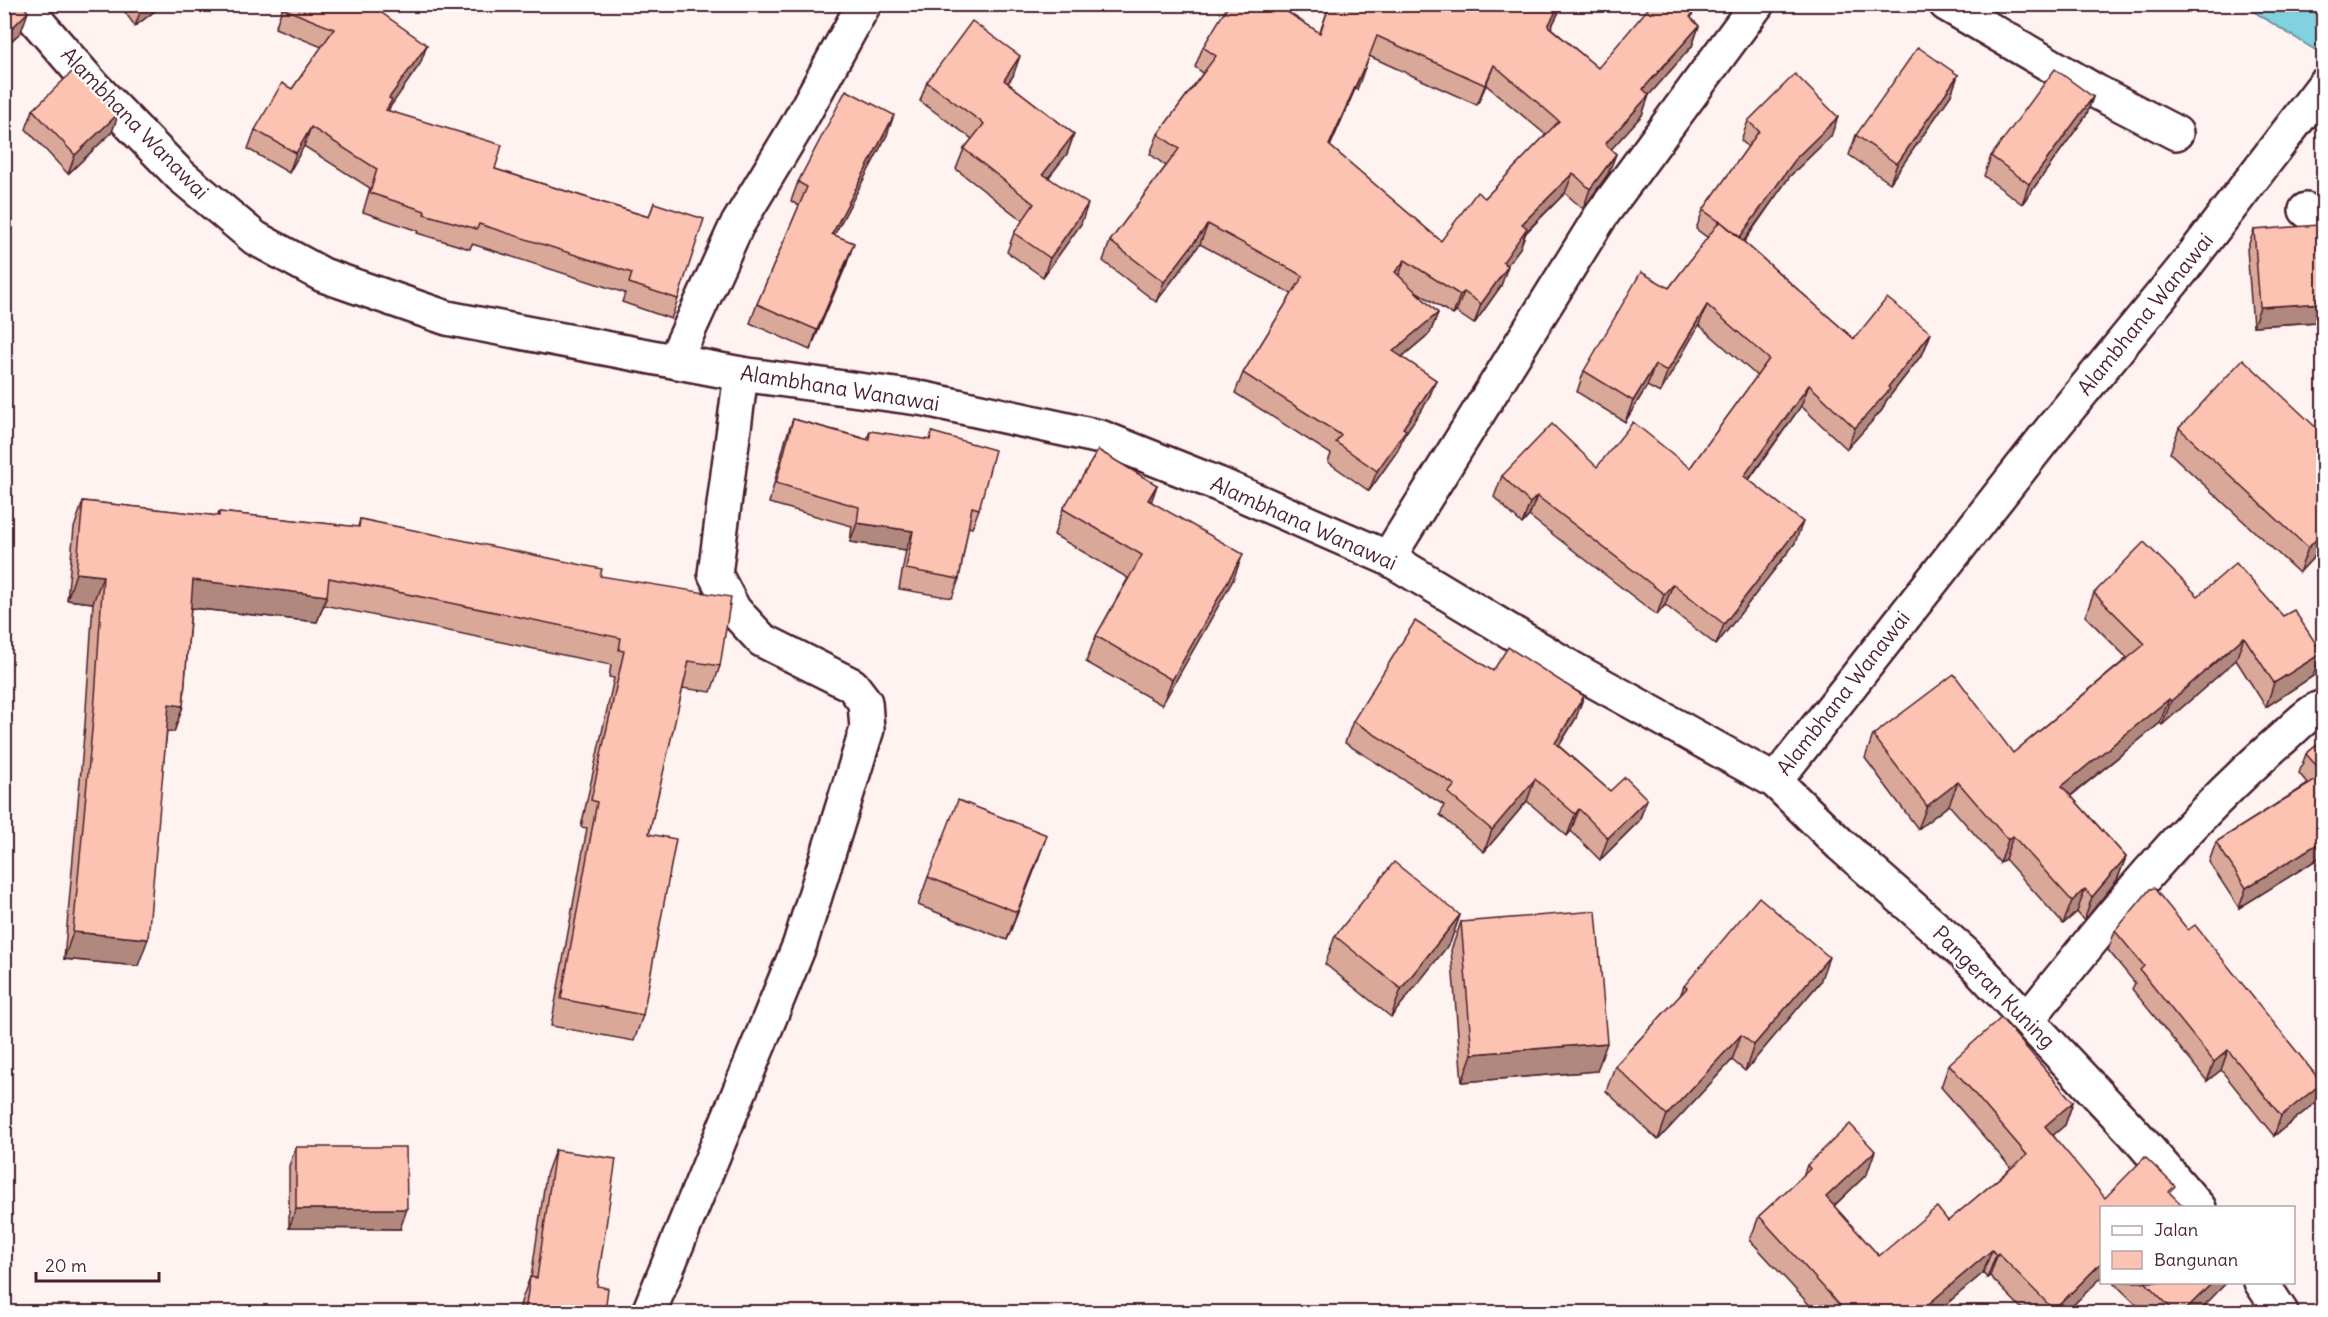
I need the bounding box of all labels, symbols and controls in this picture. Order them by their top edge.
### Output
street label: Alambhana Wanawai [55,41,215,205]
street label: Alambhana Wanawai [2071,227,2219,401]
street label: Alambhana Wanawai [739,359,941,417]
street label: Alambhana Wanawai [1207,470,1401,576]
street label: Alambhana Wanawai [1770,605,1916,781]
street label: Pangeran Kuning [1927,920,2061,1054]
legend [2100,1206,2295,1284]
text: Jalan [2154,1218,2198,1241]
scale bar [36,1245,159,1283]
text: Bangunan [2154,1248,2238,1271]
text: 20 m [45,1254,87,1277]

